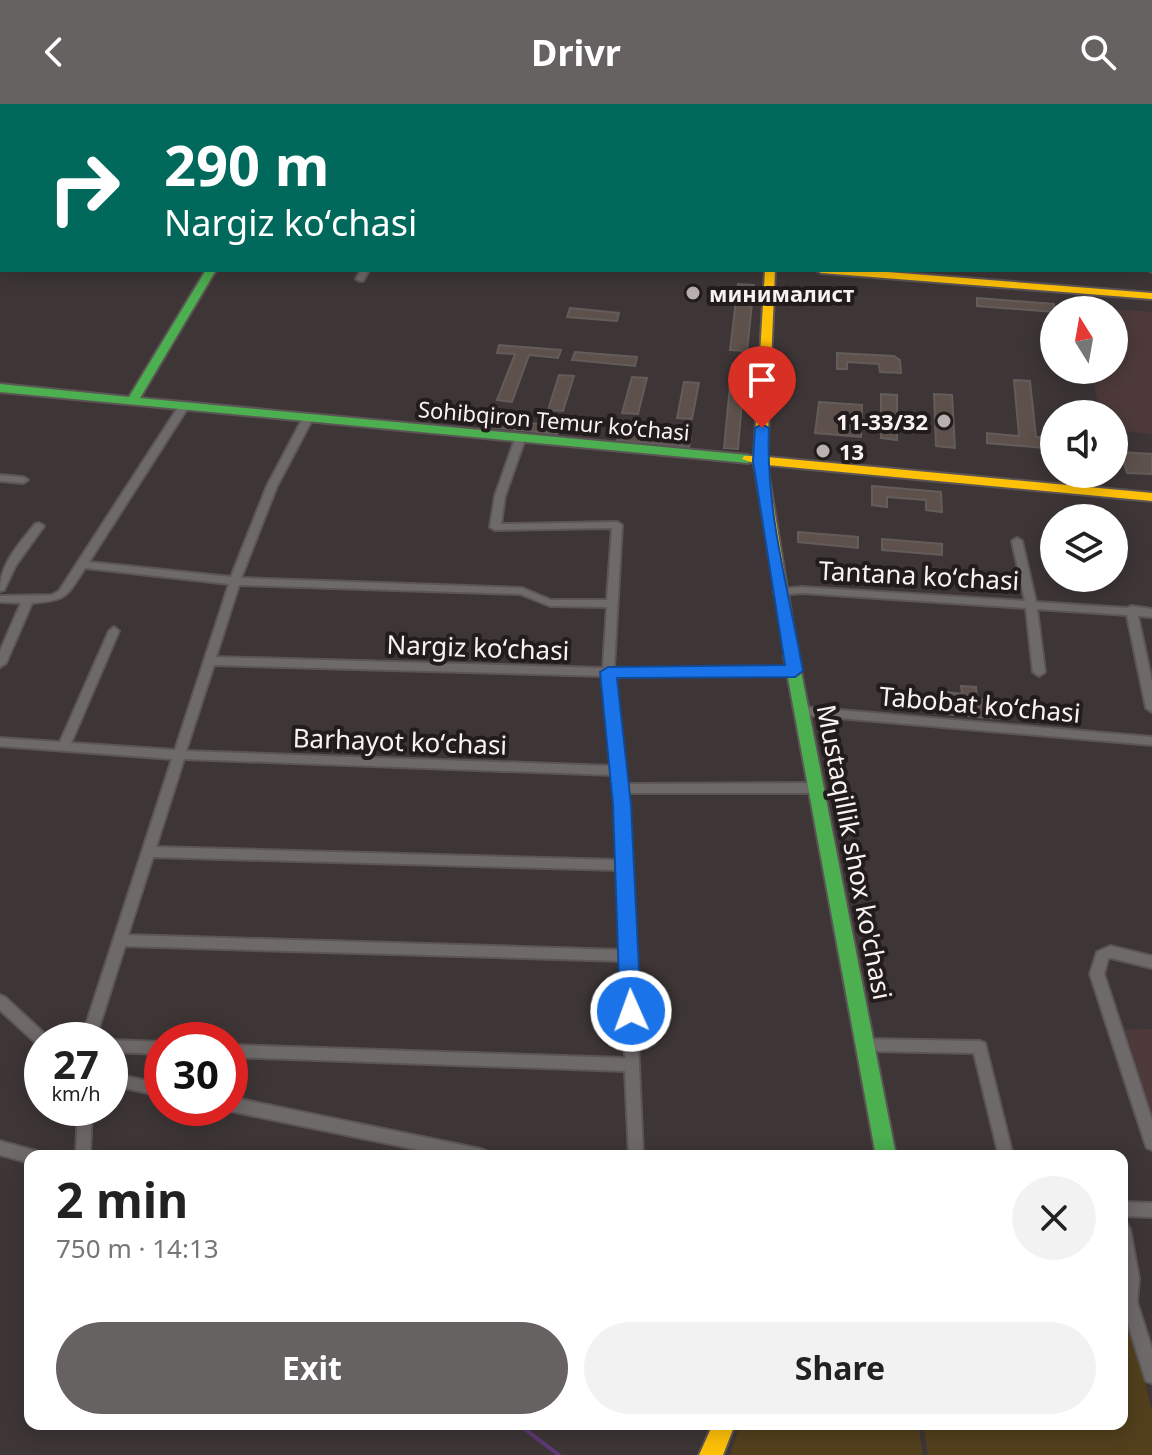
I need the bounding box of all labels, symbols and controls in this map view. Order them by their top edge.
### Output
text: Drivr [531,28,621,77]
icon: back [32,30,76,74]
icon: search [1076,30,1120,74]
text: 290 m [164,126,329,202]
icon: right [32,136,136,240]
text: Nargiz koʻchasi [164,198,417,247]
place label: минималист [709,278,854,308]
marker: минималист [684,284,702,302]
north arrow [1040,296,1128,384]
map controls [1040,296,1128,592]
pin [728,346,796,428]
icon: arrive [740,358,784,402]
street label: Sohibqiron Temur koʻchasi [417,393,691,447]
button: sound [1040,400,1128,488]
place label: 11-33/32 [836,406,928,436]
marker: 11-33/32 [935,412,953,430]
place label: 13 [839,436,864,466]
marker: 13 [814,442,832,460]
button: layers [1040,504,1128,592]
street label: Tantana koʻchasi [818,552,1020,598]
street label: Nargiz koʻchasi [386,626,570,668]
street label: Tabobat koʻchasi [878,677,1082,731]
street label: Mustaqillik shox ko'chasi [809,701,901,1003]
street label: Barhayot koʻchasi [292,719,508,763]
position arrow [589,969,673,1053]
speed limit sign: 30 [144,1022,248,1126]
text: 27 [53,1036,99,1091]
text: km/h [51,1080,101,1107]
text: 2 min [56,1167,188,1232]
button: close [1012,1176,1096,1260]
text: 750 m · 14:13 [56,1230,219,1266]
button: Exit [56,1322,568,1414]
button: Share [584,1322,1096,1414]

